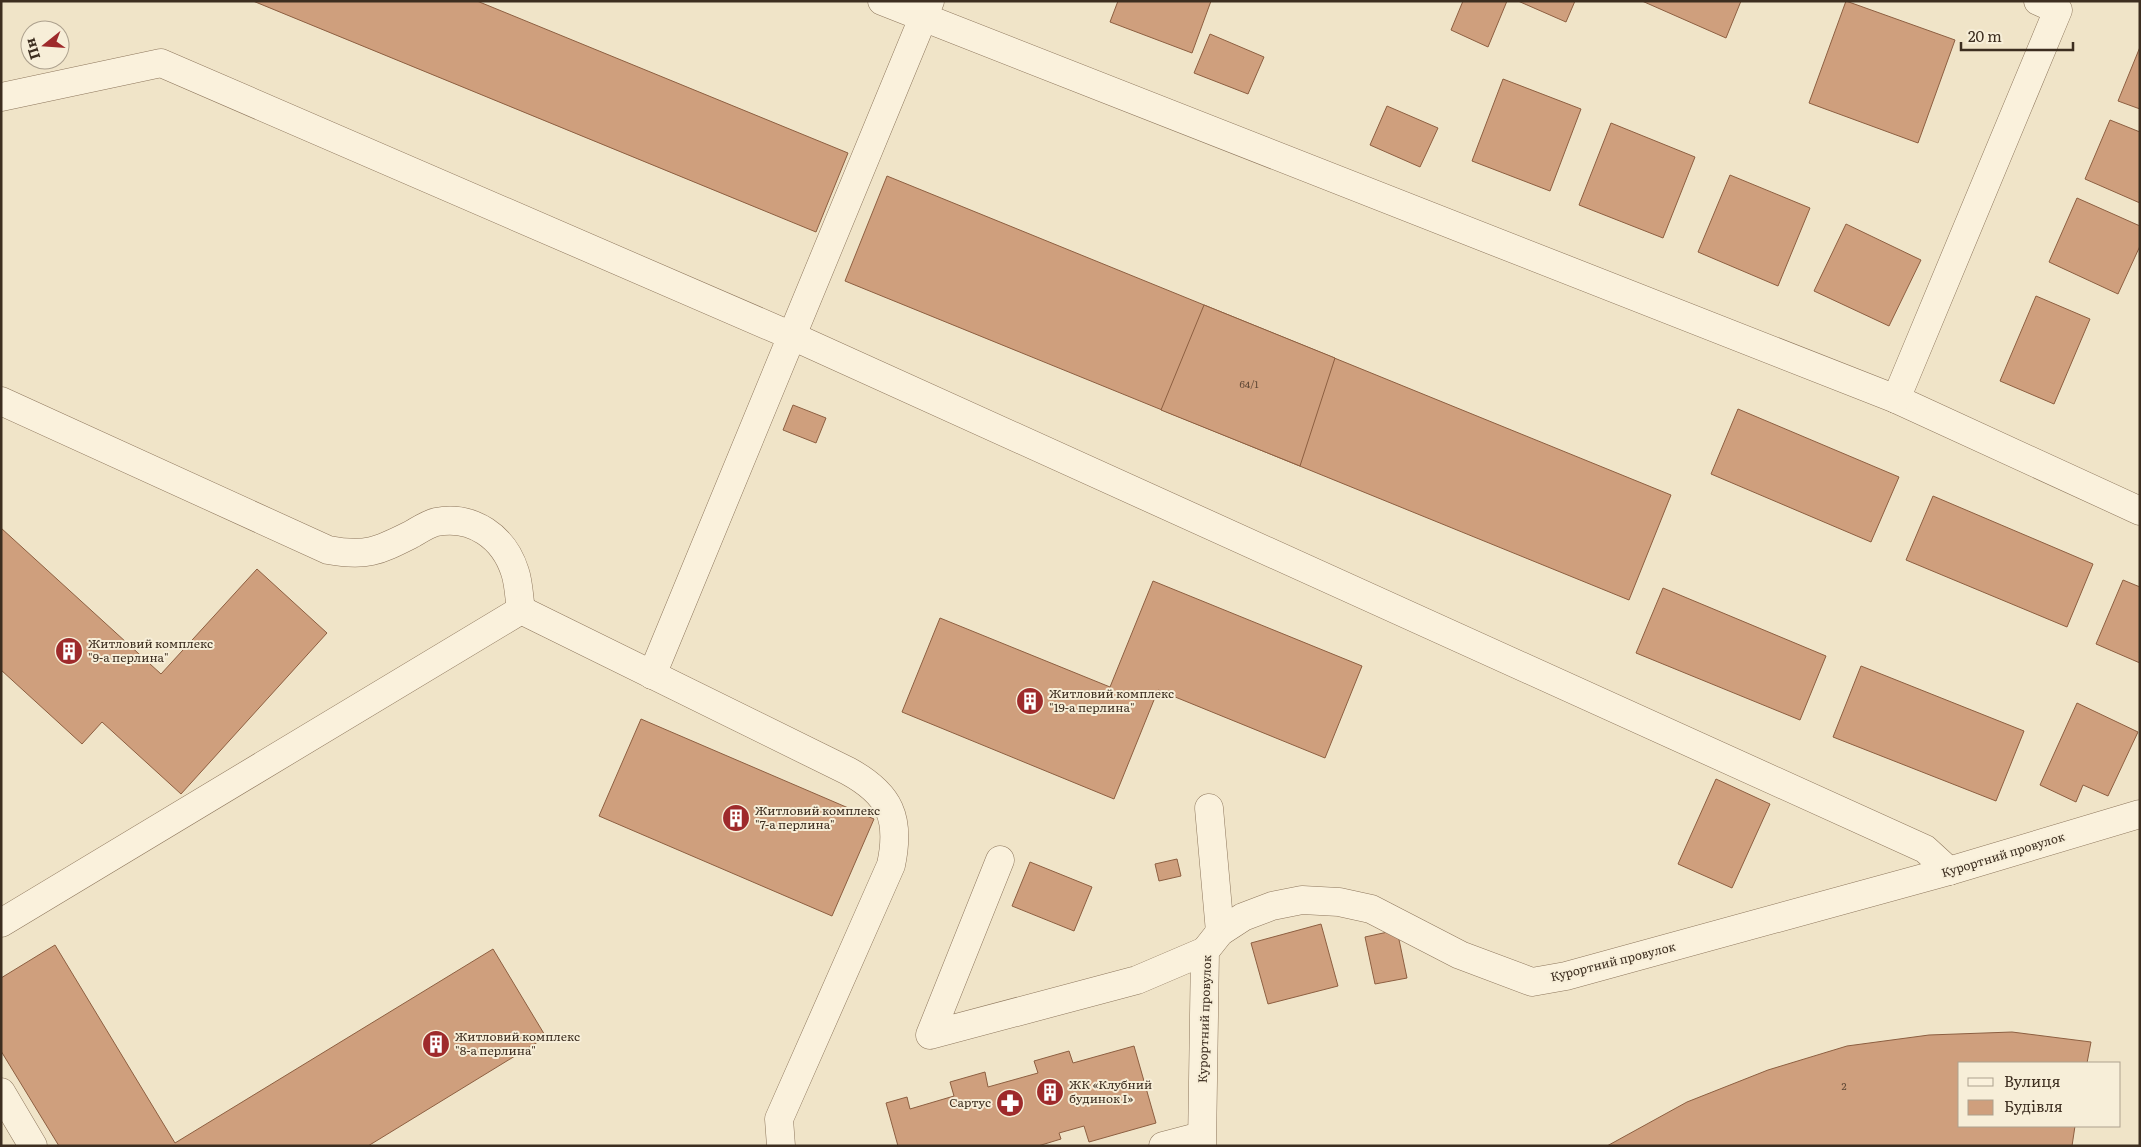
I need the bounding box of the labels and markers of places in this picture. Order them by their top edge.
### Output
place label: Житловий комплекс "9-а перлина" [88,634,213,666]
building icon: Житловий комплекс "9-а перлина" [54,636,84,666]
place label: Житловий комплекс "19-а перлина" [1049,684,1174,716]
building icon: Житловий комплекс "19-а перлина" [1015,686,1045,716]
place label: Житловий комплекс "7-а перлина" [755,801,880,833]
building icon: Житловий комплекс "7-а перлина" [721,803,751,833]
place label: Житловий комплекс "8-а перлина" [455,1027,580,1059]
building icon: Житловий комплекс "8-а перлина" [421,1029,451,1059]
place label: ЖК «Клубний будинок I» [1069,1075,1152,1107]
building icon: ЖК «Клубний будинок I» [1035,1077,1065,1107]
pharmacy icon: Сартус [995,1088,1025,1118]
place label: Сартус [949,1093,991,1111]

